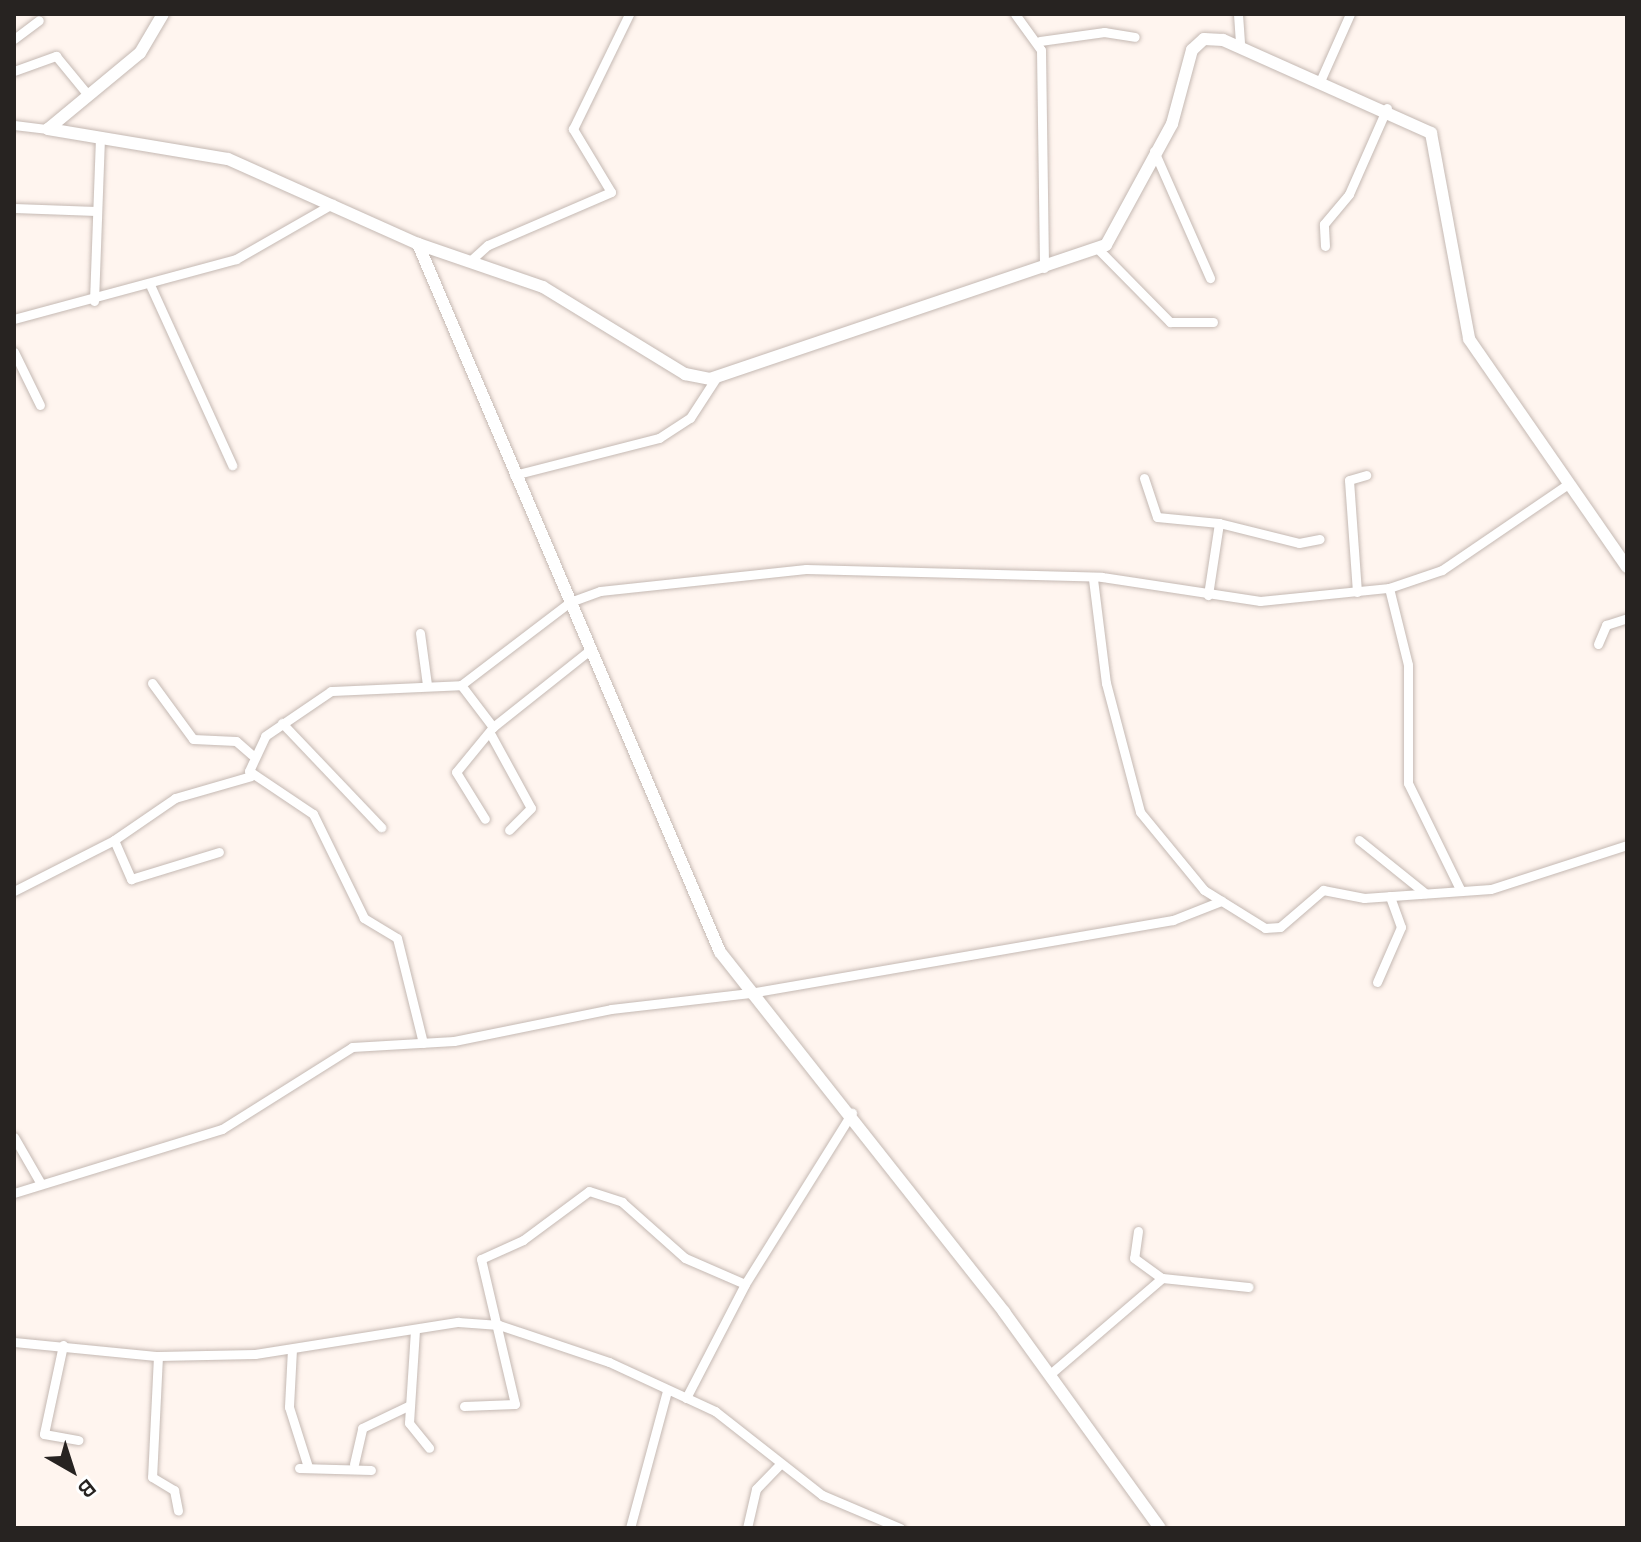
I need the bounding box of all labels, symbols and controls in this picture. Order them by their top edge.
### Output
north arrow [32,1430,112,1510]
text: B [72,1473,102,1504]

